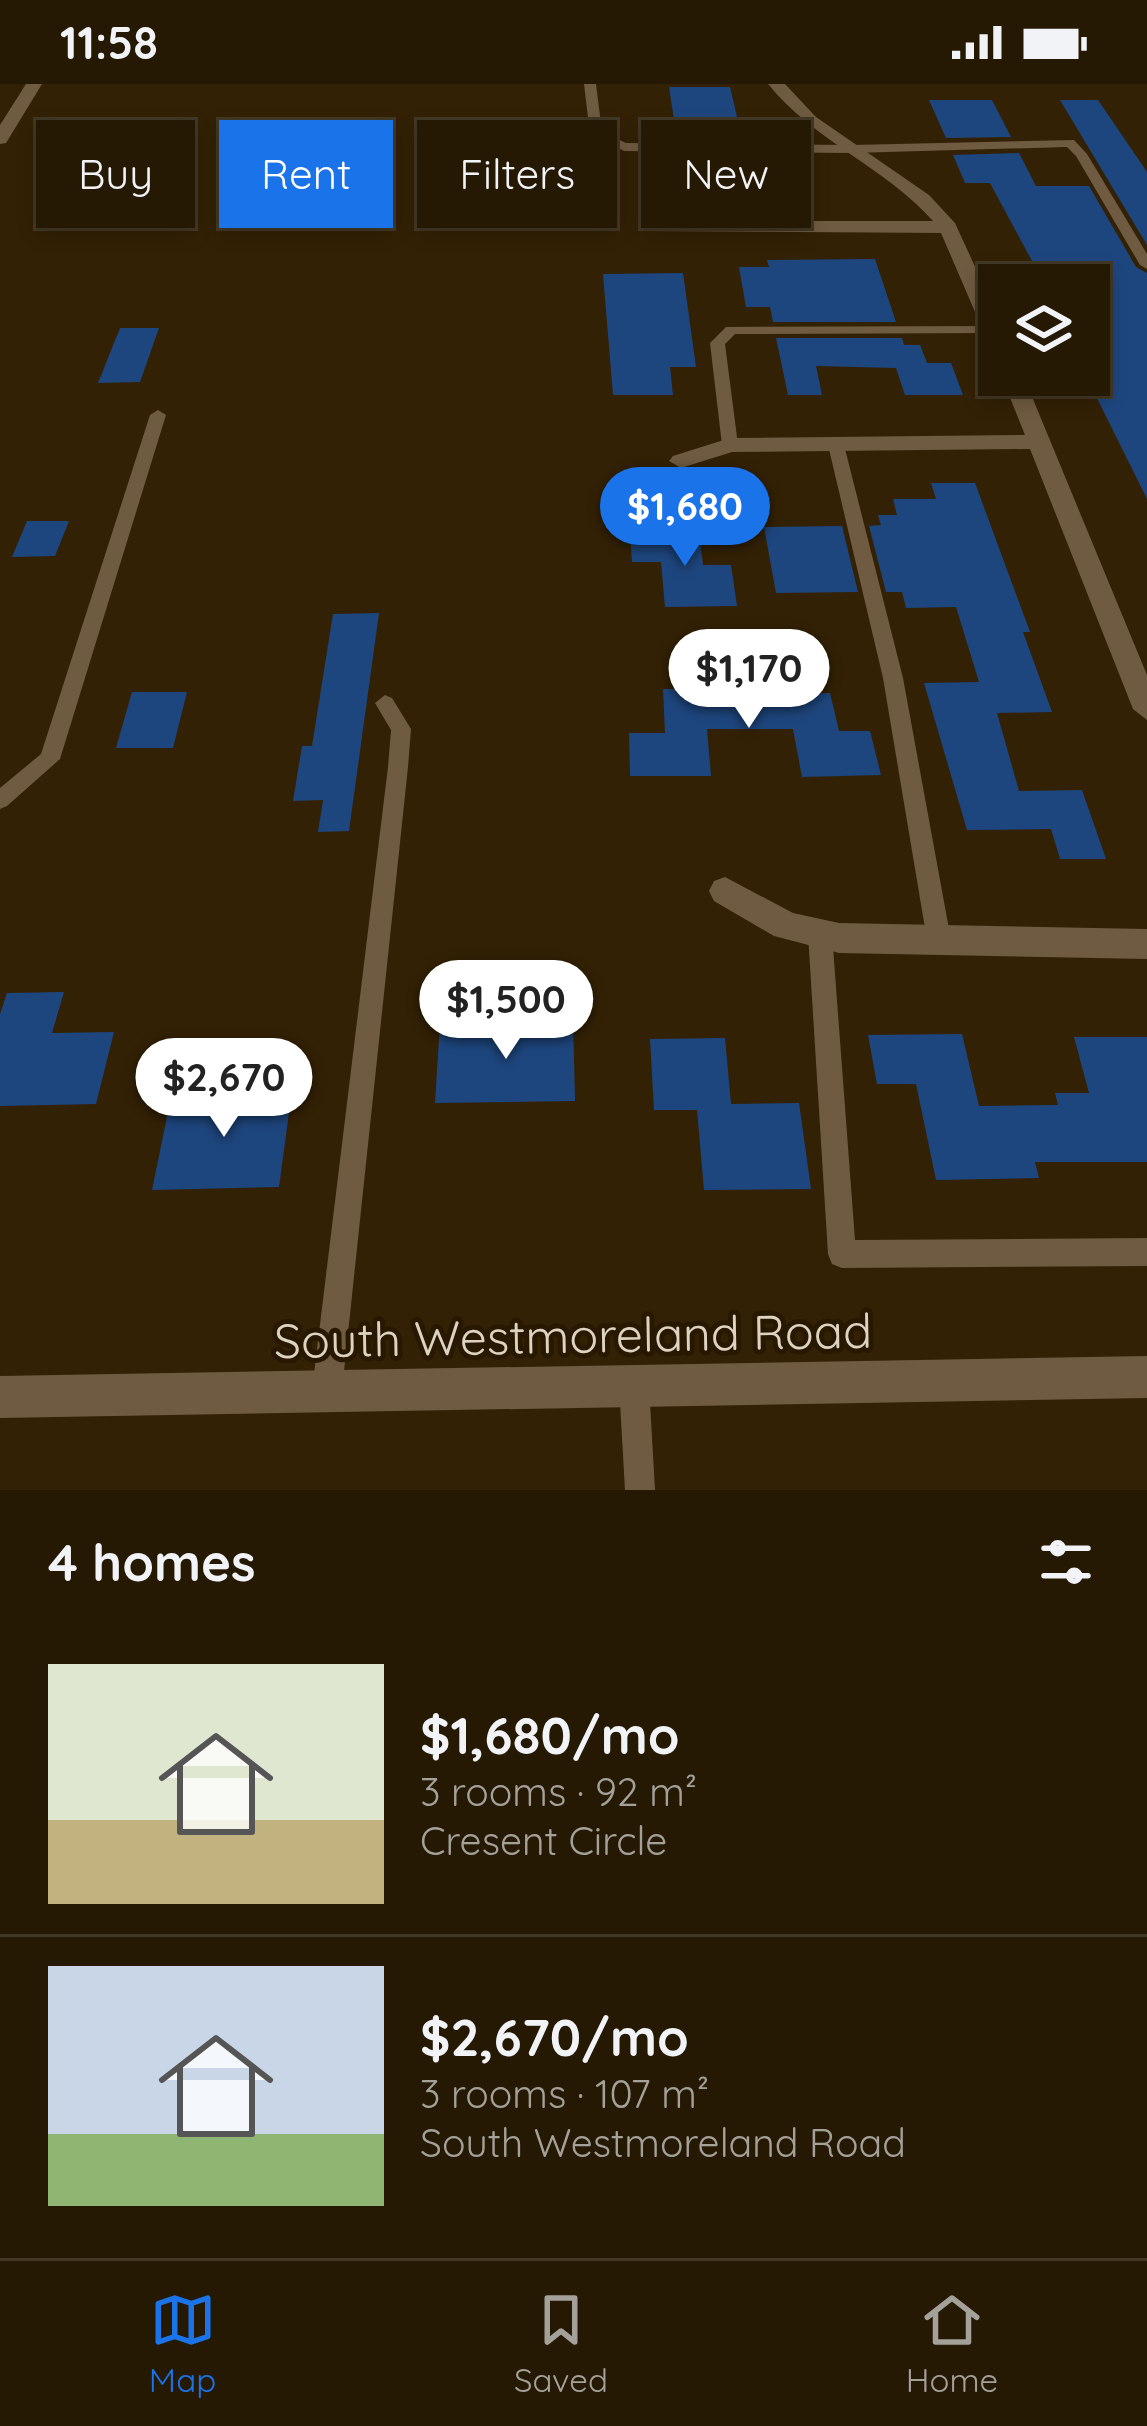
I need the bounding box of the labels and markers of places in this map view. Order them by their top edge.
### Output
pin: $1,680 [587,467,783,569]
pin: $1,170 [651,629,847,731]
pin: $1,500 [408,960,604,1062]
pin: $2,670 [126,1038,322,1140]

